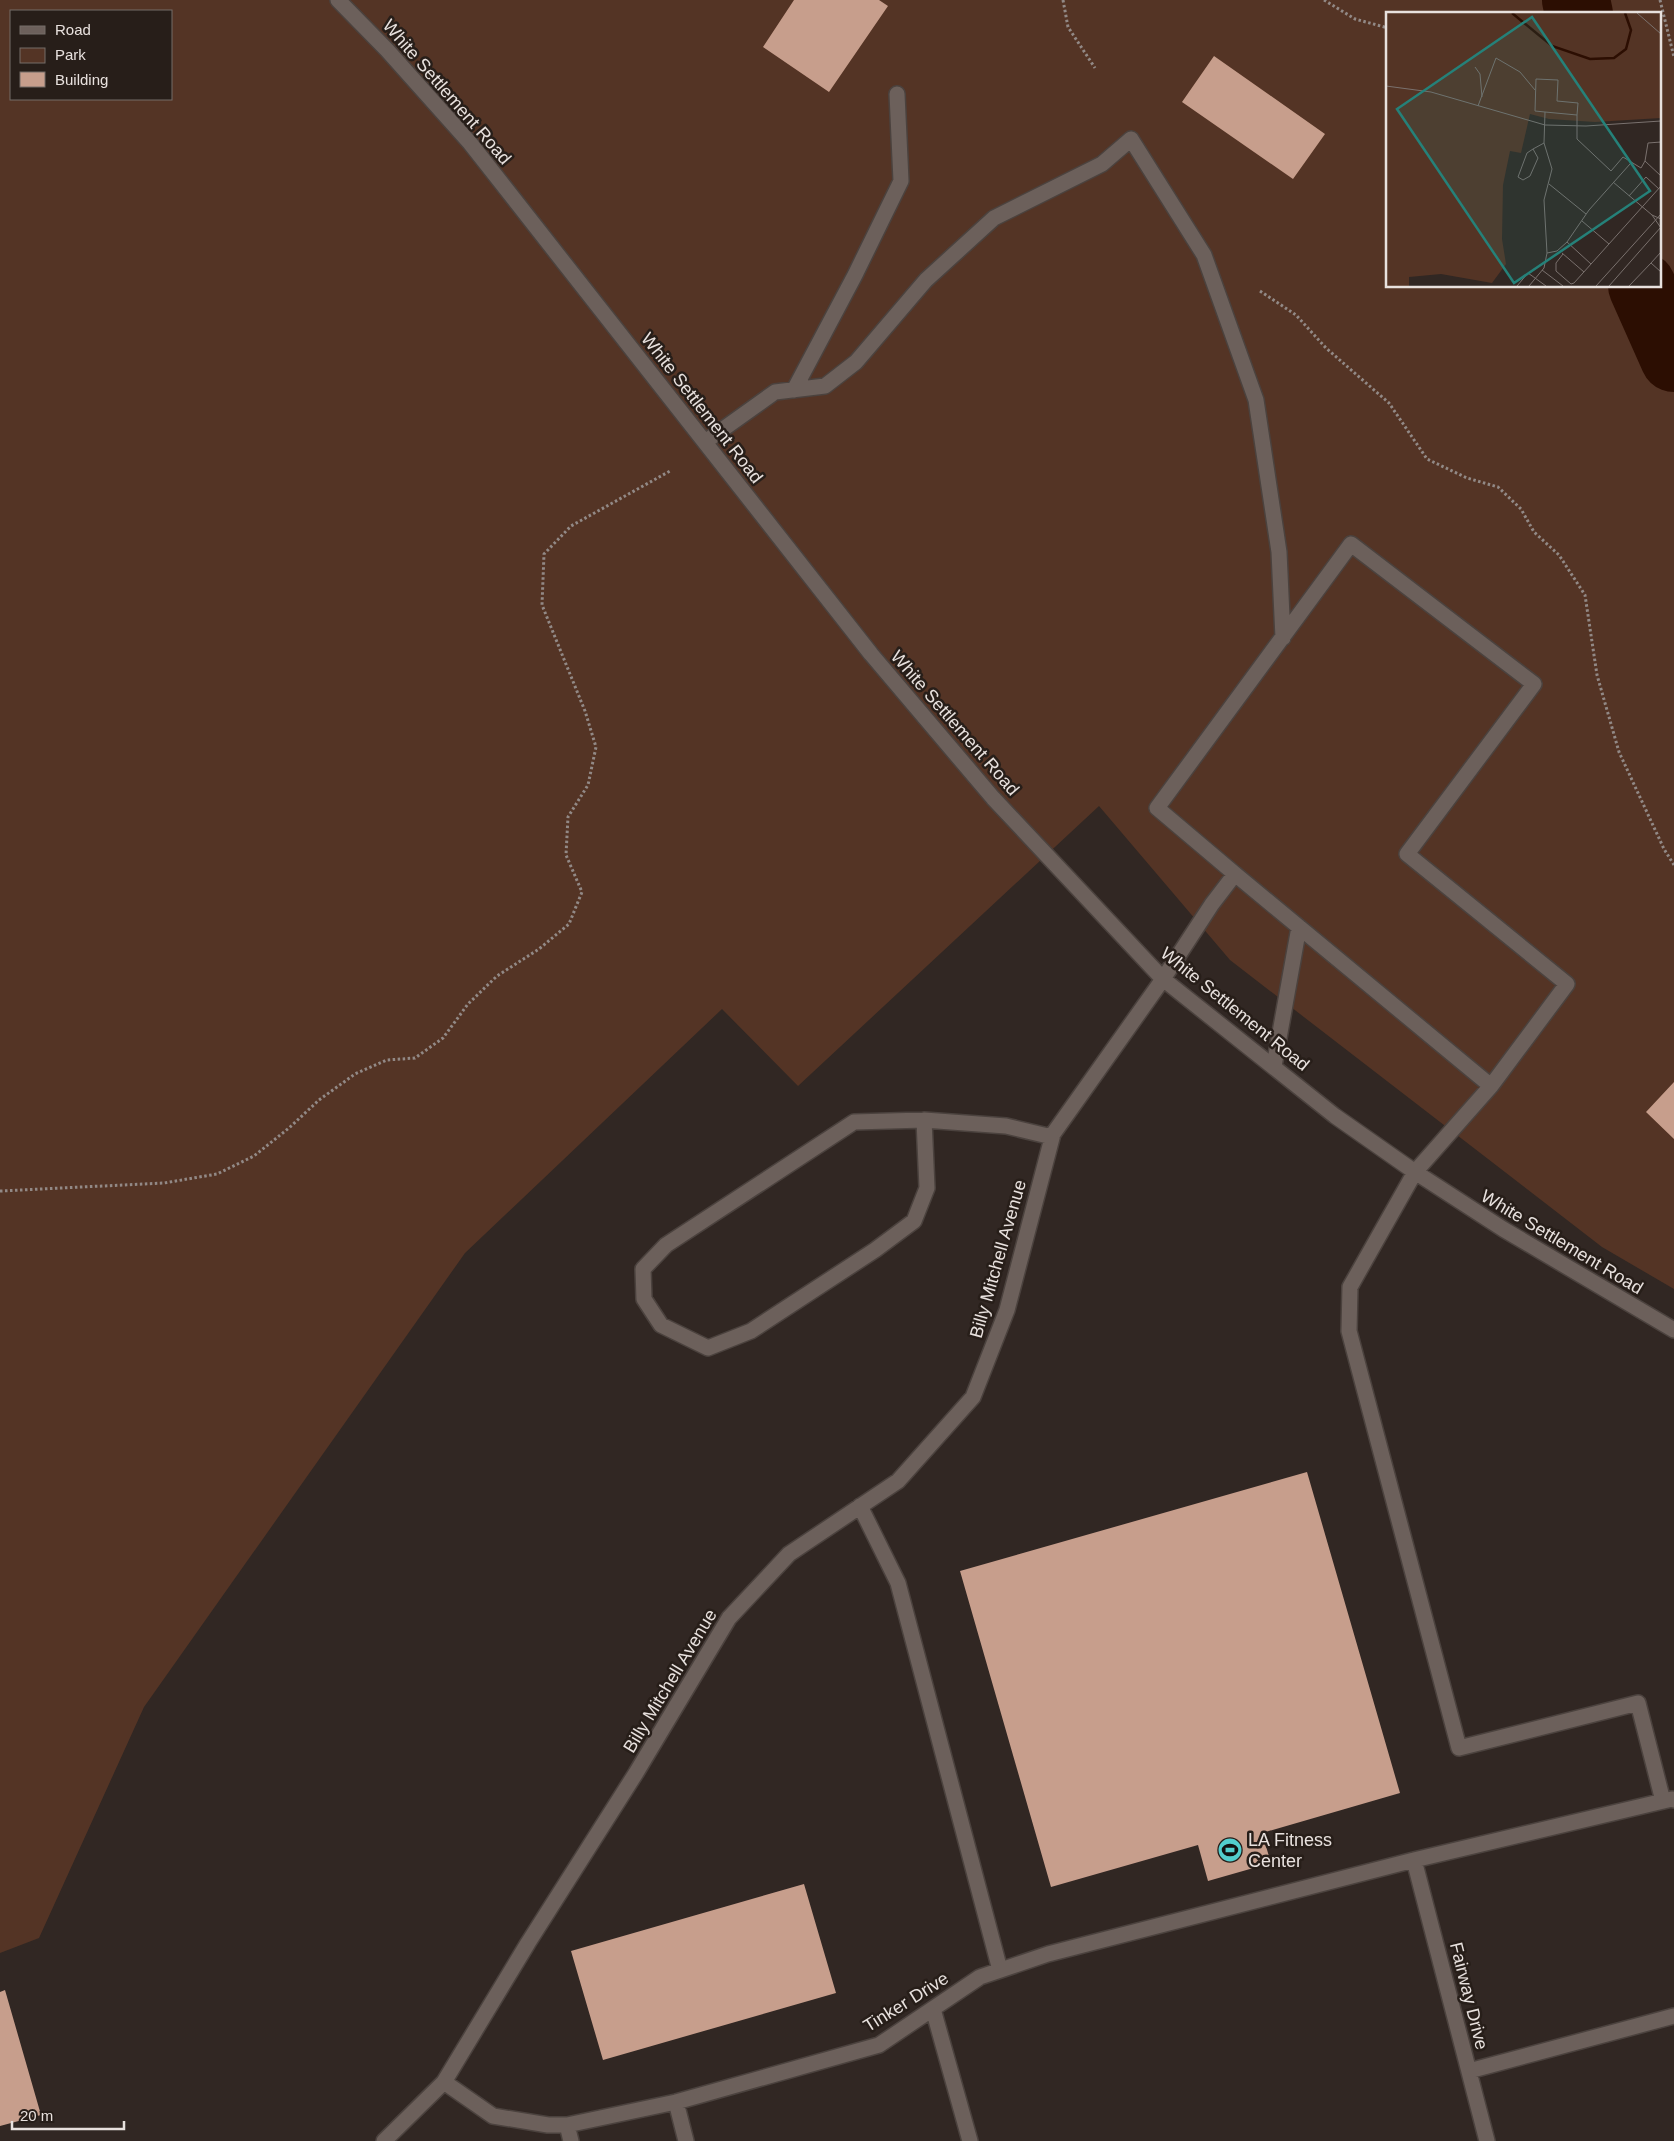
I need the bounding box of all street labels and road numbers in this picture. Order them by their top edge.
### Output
street label: White Settlement Road [379,16,515,168]
street label: White Settlement Road [637,329,767,487]
street label: White Settlement Road [887,647,1023,799]
street label: White Settlement Road [1157,943,1313,1075]
street label: Billy Mitchell Avenue [966,1178,1030,1340]
street label: White Settlement Road [1478,1186,1646,1298]
street label: Billy Mitchell Avenue [619,1606,721,1756]
street label: Fairway Drive [1446,1940,1492,2052]
street label: Tinker Drive [860,1968,952,2036]

